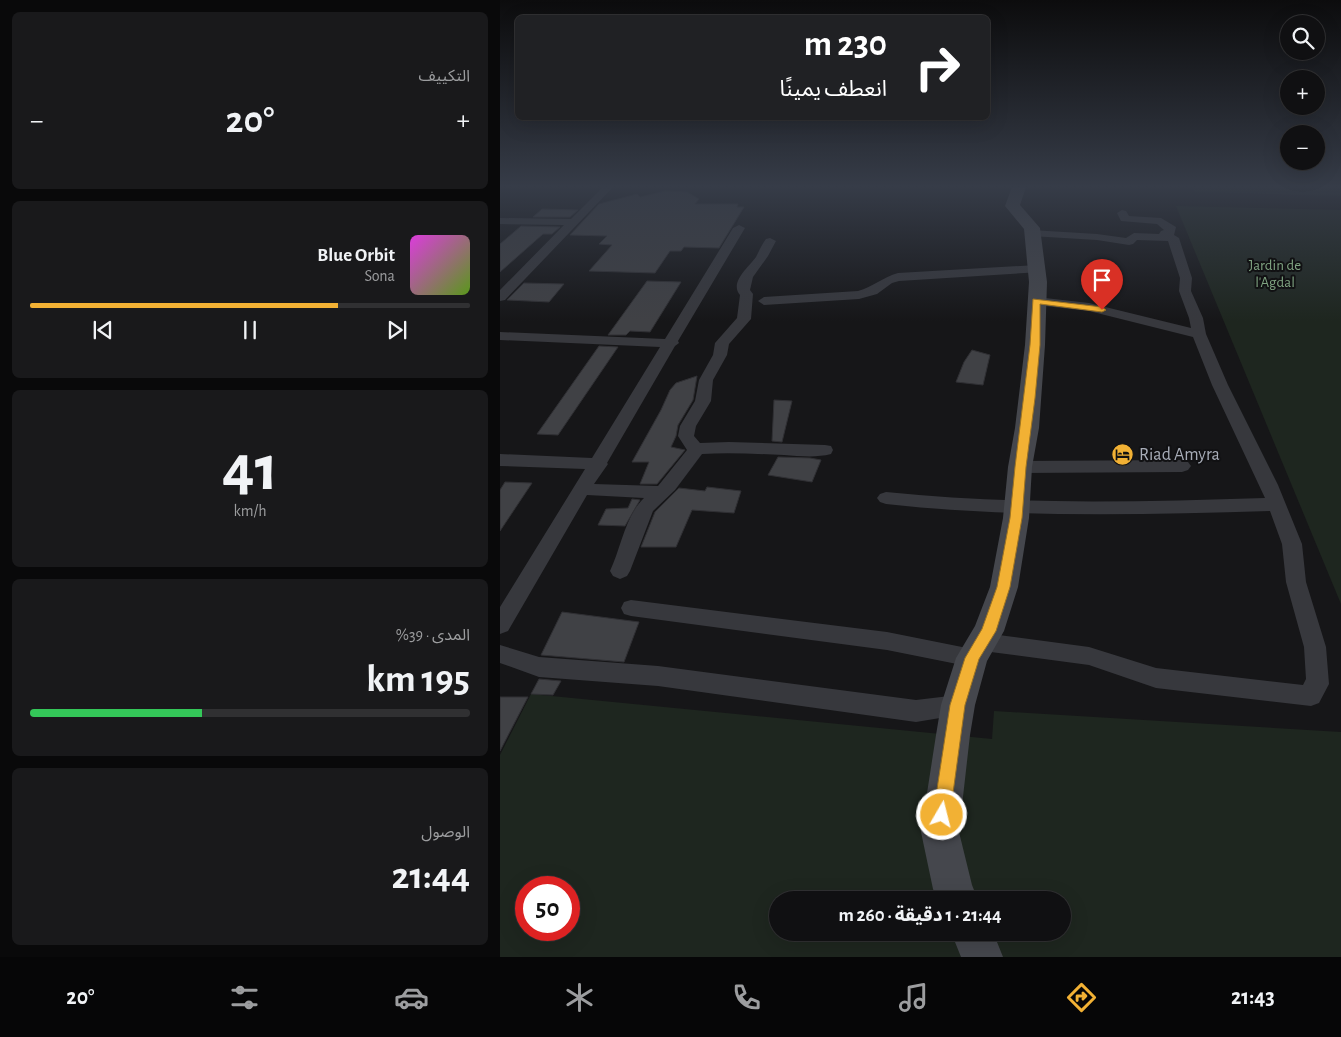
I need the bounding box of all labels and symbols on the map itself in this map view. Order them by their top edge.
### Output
park label: Jardin de l'Agdal [1249,258,1301,290]
pin [1081,259,1123,310]
hotel icon: Riad Amyra [1111,443,1135,467]
place label: Riad Amyra [1139,446,1220,464]
position arrow [915,788,967,840]
speed limit sign: 50 [515,876,580,941]

